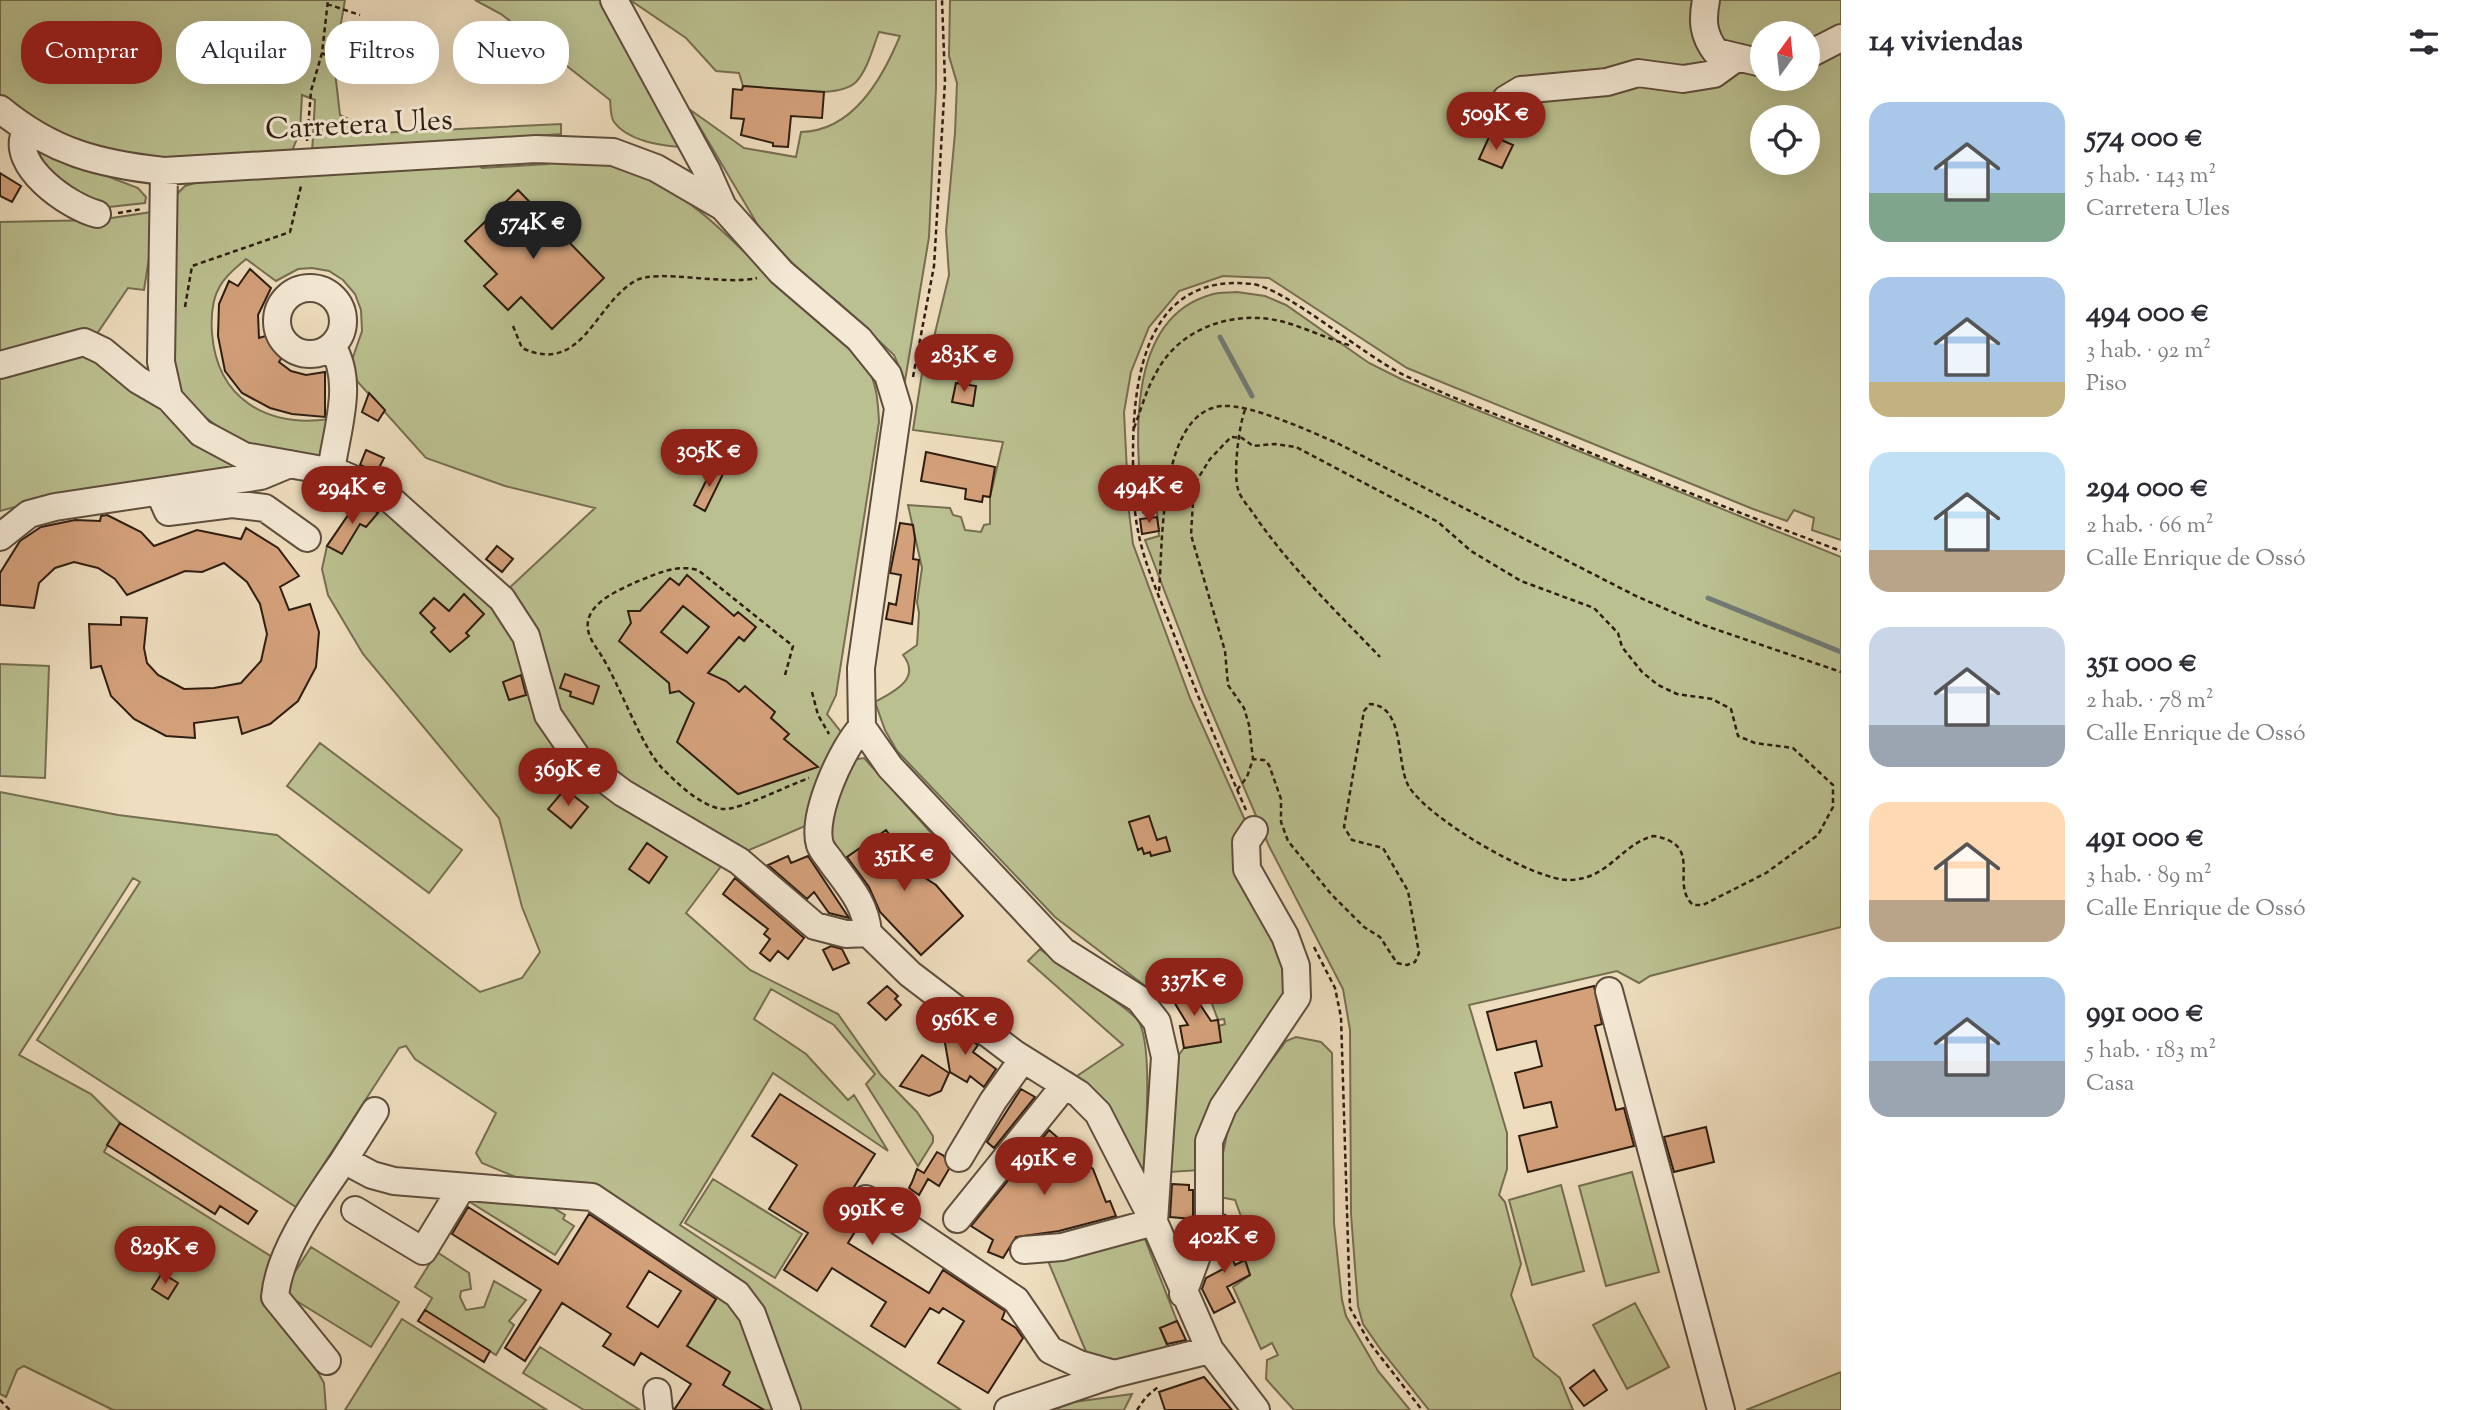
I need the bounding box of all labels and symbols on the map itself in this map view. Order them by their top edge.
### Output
north arrow [1750,21,1820,91]
pin: 509K € [1439,92,1553,152]
street label: Carretera Ules [264,100,454,152]
pin: 574K € [476,202,590,261]
pin: 283K € [907,334,1021,394]
pin: 305K € [652,430,766,489]
pin: 294K € [295,466,409,526]
pin: 494K € [1092,466,1206,525]
pin: 369K € [511,748,625,808]
pin: 351K € [847,834,961,893]
pin: 337K € [1137,958,1251,1018]
pin: 956K € [908,998,1022,1057]
pin: 491K € [987,1138,1101,1197]
pin: 991K € [815,1188,929,1247]
pin: 402K € [1167,1216,1281,1275]
pin: 829K € [108,1226,222,1286]

